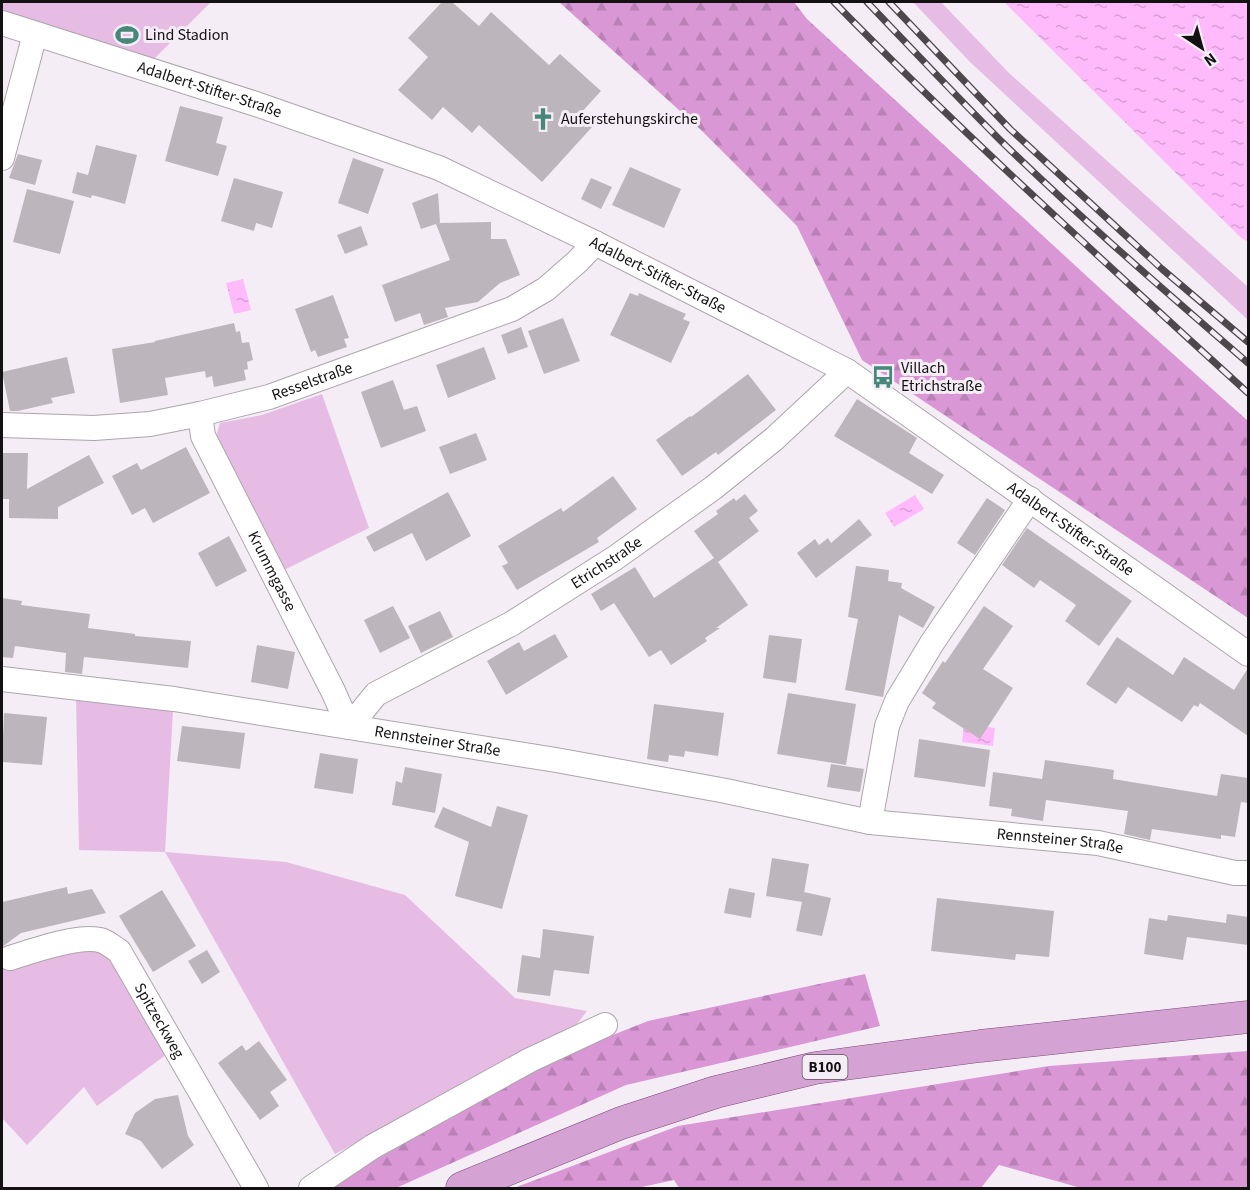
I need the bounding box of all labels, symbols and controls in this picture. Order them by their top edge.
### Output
north arrow [1172,18,1232,78]
sports icon: Lind Stadion [114,22,140,48]
place label: Lind Stadion [145,24,229,46]
text: N [1199,47,1221,71]
street label: Adalbert-Stifter-Straße [135,56,285,123]
church icon: Auferstehungskirche [530,106,556,132]
place label: Auferstehungskirche [561,108,698,130]
street label: Adalbert-Stifter-Straße [586,231,730,319]
street label: Resselstraße [269,357,356,406]
place label: Villach Etrichstraße [901,357,982,397]
bus stop icon: Villach Etrichstraße [870,364,896,390]
street label: Adalbert-Stifter-Straße [1003,476,1139,581]
street label: Krummgasse [242,527,302,615]
street label: Etrichstraße [567,531,647,594]
street label: Rennsteiner Straße [373,720,502,762]
street label: Rennsteiner Straße [996,823,1125,859]
street label: Spitzeckweg [129,979,190,1062]
road number: B100 [802,1055,848,1079]

